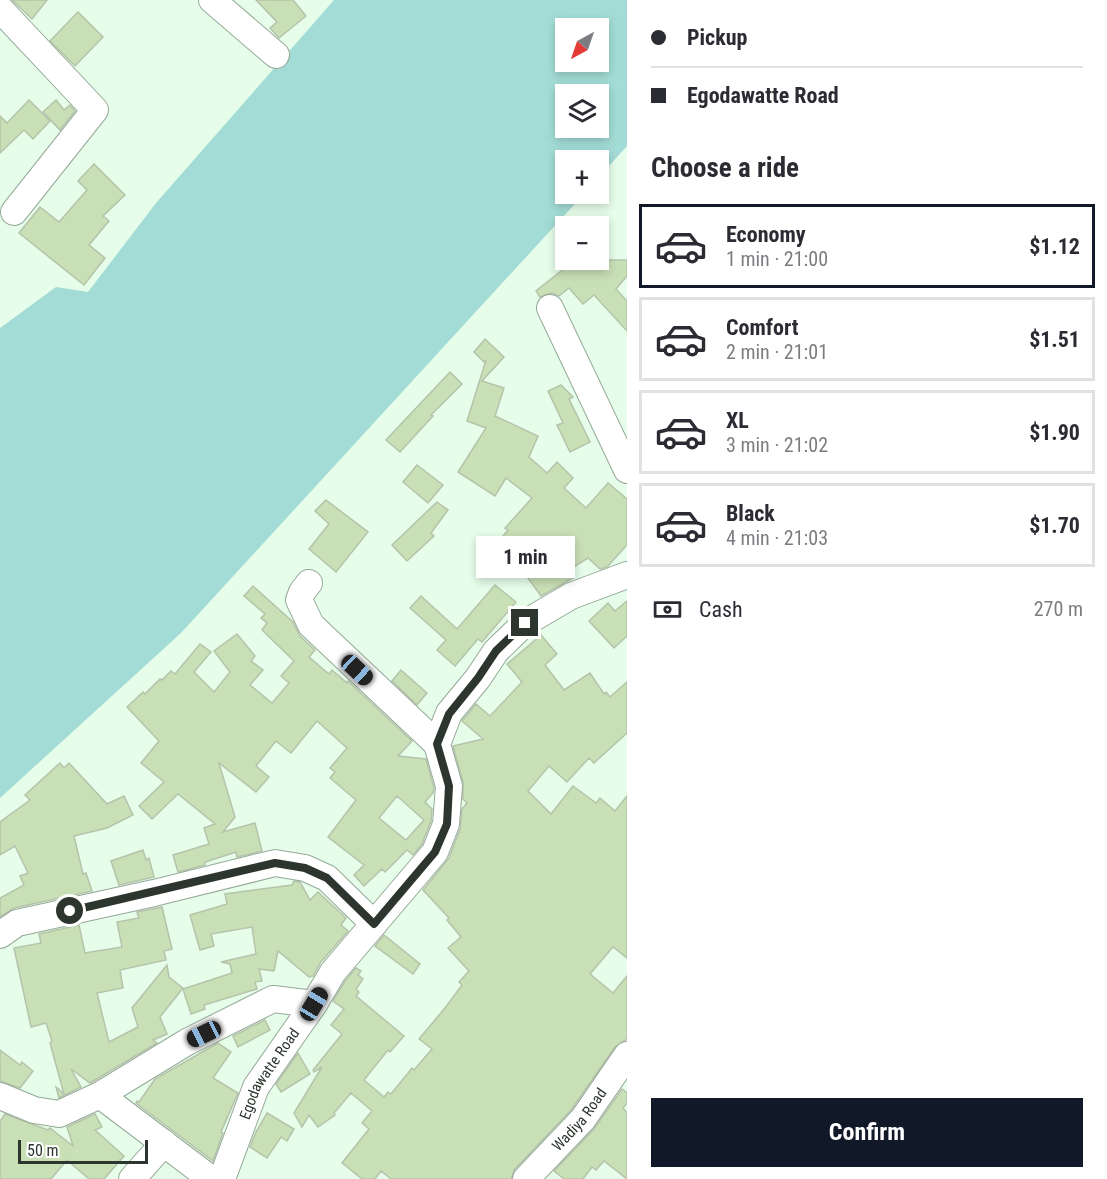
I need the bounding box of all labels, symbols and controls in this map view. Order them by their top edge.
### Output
north arrow [555,18,609,72]
map controls [555,18,609,270]
text: Pickup [687,25,747,50]
text: Egodawatte Road [687,83,839,108]
button: layers [555,84,609,138]
button: + [555,150,609,204]
text: Choose a ride [651,152,799,184]
button: − [555,216,609,270]
icon: car [654,219,708,273]
text: Economy [726,222,806,247]
text: $1.12 [1029,234,1080,259]
text: 1 min · 21:00 [726,247,828,271]
icon: car [654,312,708,366]
text: Comfort [726,315,799,340]
text: $1.51 [1029,327,1080,352]
text: 2 min · 21:01 [726,340,828,364]
icon: car [654,405,708,459]
text: XL [726,408,749,433]
text: $1.90 [1029,420,1080,445]
text: 3 min · 21:02 [726,433,828,457]
icon: car [654,498,708,552]
text: Black [726,501,775,526]
text: $1.70 [1029,513,1080,538]
text: 4 min · 21:03 [726,526,828,550]
callout: 1 min [476,536,574,578]
text: 1 min [503,545,548,569]
icon: cash [651,593,684,626]
text: Cash [699,597,743,622]
text: 270 m [1034,597,1083,621]
route end [511,609,538,636]
car [338,651,376,689]
route start [56,897,83,924]
car [297,984,331,1024]
car [184,1018,224,1050]
street label: Egodawatte Road [236,1025,303,1122]
street label: Wadiya Road [548,1085,610,1155]
button: Confirm [651,1098,1083,1167]
scale bar [18,1137,148,1164]
text: 50 m [27,1141,59,1160]

